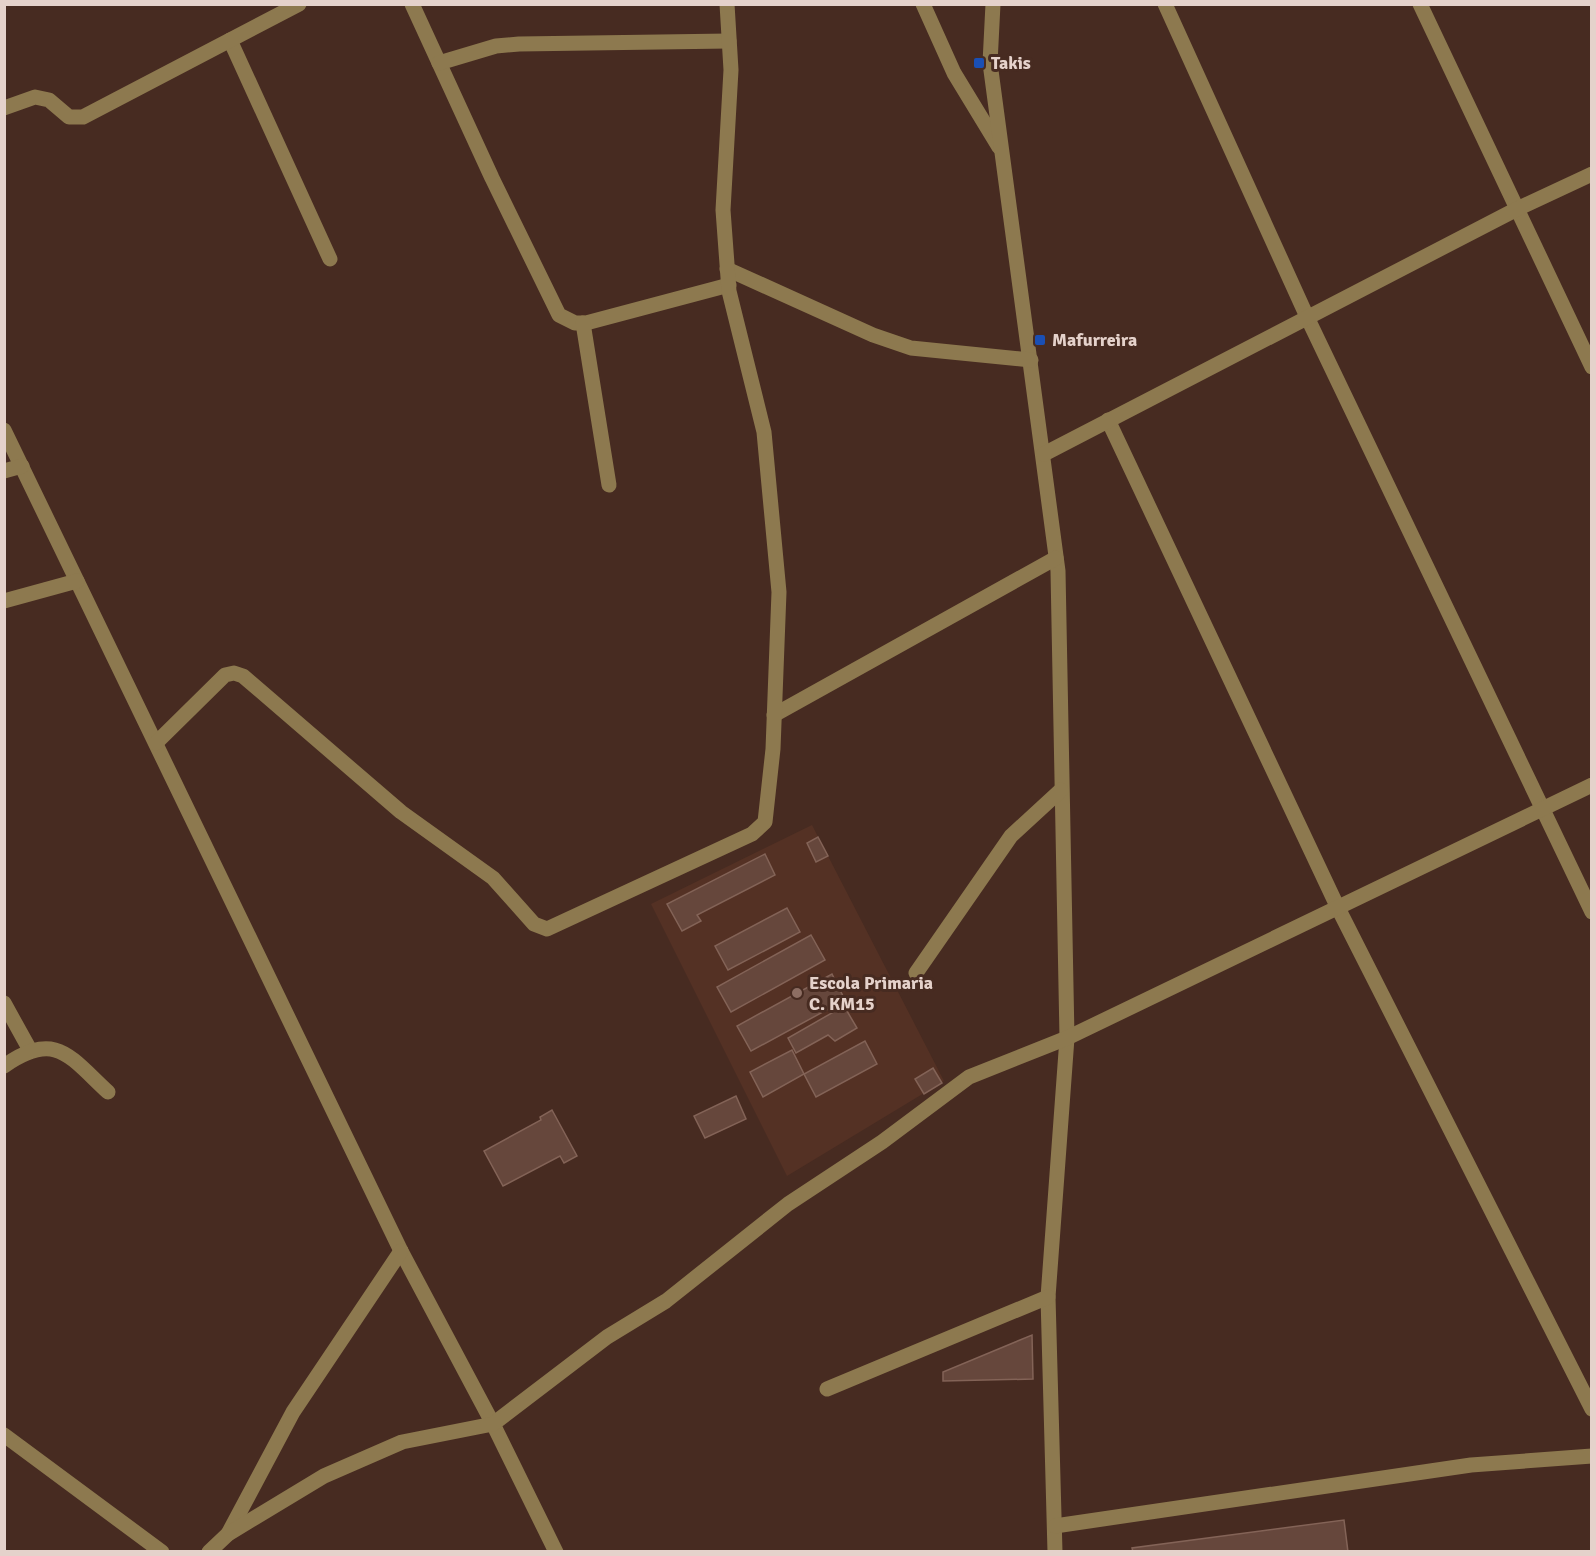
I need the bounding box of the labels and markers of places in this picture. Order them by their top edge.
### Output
place label: Takis [991,52,1031,74]
marker: Takis [972,56,986,70]
place label: Mafurreira [1052,329,1137,351]
marker: Mafurreira [1033,333,1047,347]
place label: Escola Primaria C. KM15 [809,972,933,1015]
marker: Escola Primaria C. KM15 [790,986,804,1000]

